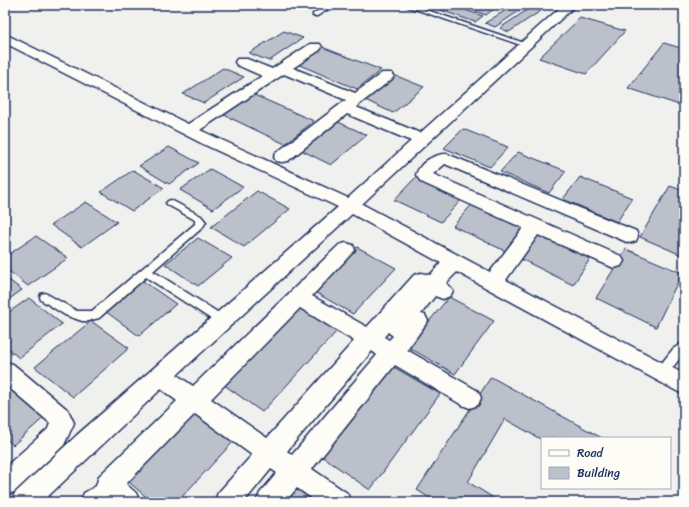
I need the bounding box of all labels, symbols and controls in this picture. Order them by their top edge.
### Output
legend [541,437,671,489]
text: Road [577,442,604,464]
text: Building [577,462,620,484]

